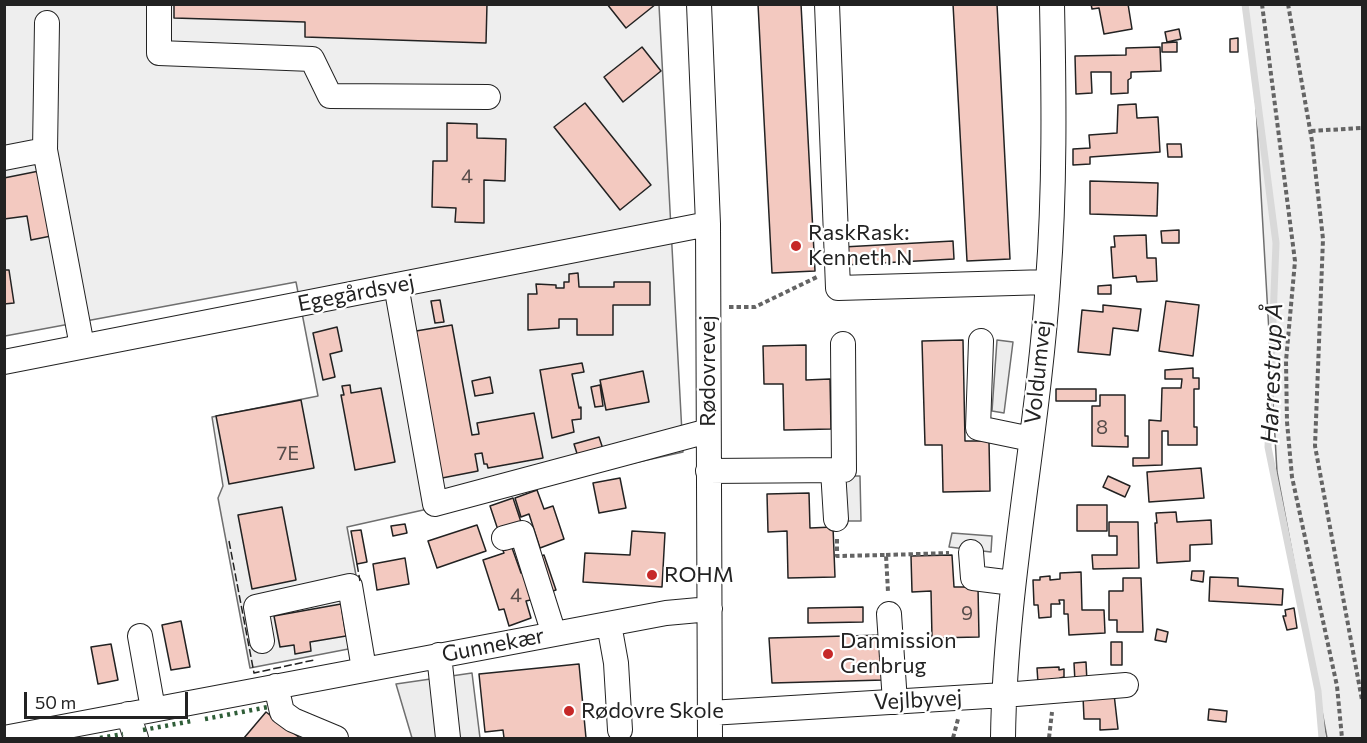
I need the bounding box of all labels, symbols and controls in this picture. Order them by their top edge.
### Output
house number: 4 [461,164,473,188]
place label: RaskRask: Kenneth N [808,220,913,272]
marker: RaskRask: Kenneth N [789,239,803,253]
street label: Egegårdsvej [295,269,417,317]
water label: Harrestrup Å [1255,302,1289,444]
street label: Rødovrevej [695,315,721,427]
street label: Voldumvej [1019,319,1057,425]
house number: 8 [1096,415,1108,439]
house number: 7E [277,441,299,465]
place label: ROHM [664,562,734,588]
marker: ROHM [645,568,659,582]
house number: 4 [510,583,522,607]
house number: 9 [961,601,973,625]
street label: Gunnekær [439,622,547,668]
place label: Danmission Genbrug [840,628,957,680]
marker: Danmission Genbrug [821,647,835,661]
scale bar [27,680,190,718]
street label: Vejlbyvej [873,684,963,716]
text: 50 m [35,691,76,713]
place label: Rødovre Skole [581,698,724,724]
marker: Rødovre Skole [562,704,576,718]

